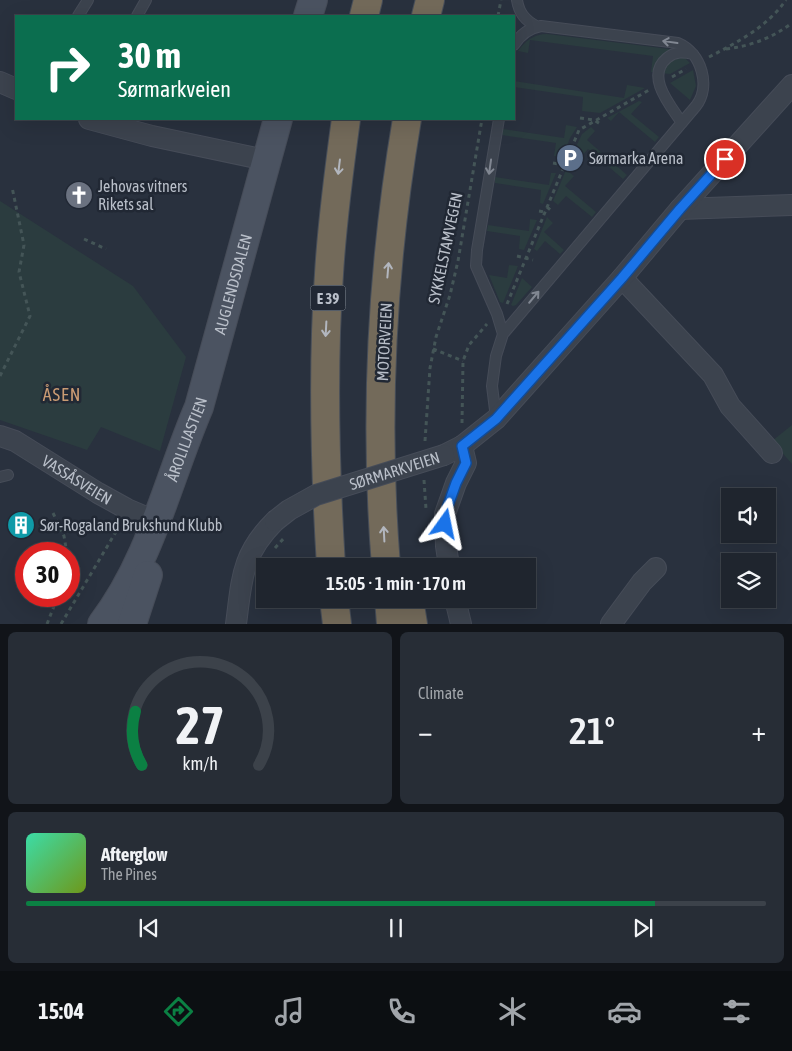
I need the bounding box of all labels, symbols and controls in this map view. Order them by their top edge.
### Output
icon: right [35,35,100,100]
text: 30 m [118,35,181,75]
one-way arrow [663,36,679,46]
text: Sørmarkveien [118,76,231,102]
pin [704,138,746,180]
parking icon: Sørmarka Arena [555,143,585,173]
icon: arrive [711,145,739,173]
place label: Sørmarka Arena [589,149,683,167]
one-way arrow [485,158,495,174]
one-way arrow [334,159,344,175]
place label: Jehovas vitners Rikets sal [98,177,188,213]
church icon: Jehovas vitners Rikets sal [64,180,94,210]
street label: SYKKELSTAMVEGEN [424,191,466,305]
street label: AUGLENDSDALEN [210,232,255,336]
one-way arrow [383,263,393,279]
road number: E 39 [310,286,346,310]
one-way arrow [529,291,540,304]
street label: MOTORVEIEN [373,302,395,382]
one-way arrow [322,321,331,337]
district label: ÅSEN [43,384,81,405]
street label: ÅROLILJASTIEN [162,395,210,484]
street label: SØRMARKVEIEN [347,448,442,493]
street label: VASSÅSVEIEN [39,451,115,508]
map controls [721,488,776,608]
button: sound [721,488,776,543]
position arrow [418,497,470,549]
building icon: Sør-Rogaland Brukshund Klubb [6,510,36,540]
place label: Sør-Rogaland Brukshund Klubb [40,516,222,535]
one-way arrow [379,526,389,542]
speed limit sign: 30 [15,542,80,607]
button: layers [721,553,776,608]
text: 15:05 · 1 min · 170 m [326,572,466,594]
text: Climate [418,684,464,702]
text: 27 [176,695,224,755]
text: 21° [569,709,615,752]
text: − [418,715,433,747]
text: + [751,715,766,747]
text: km/h [182,753,218,774]
text: Afterglow [101,843,168,865]
text: The Pines [101,865,157,883]
icon: previous [135,914,163,942]
icon: pause [382,914,410,942]
icon: next [629,914,657,942]
icon: directions [161,994,196,1029]
icon: music [272,994,307,1029]
icon: phone [384,994,419,1029]
icon: climate [495,994,530,1029]
icon: car [607,994,642,1029]
icon: filters [719,994,754,1029]
text: 15:04 [38,998,84,1024]

